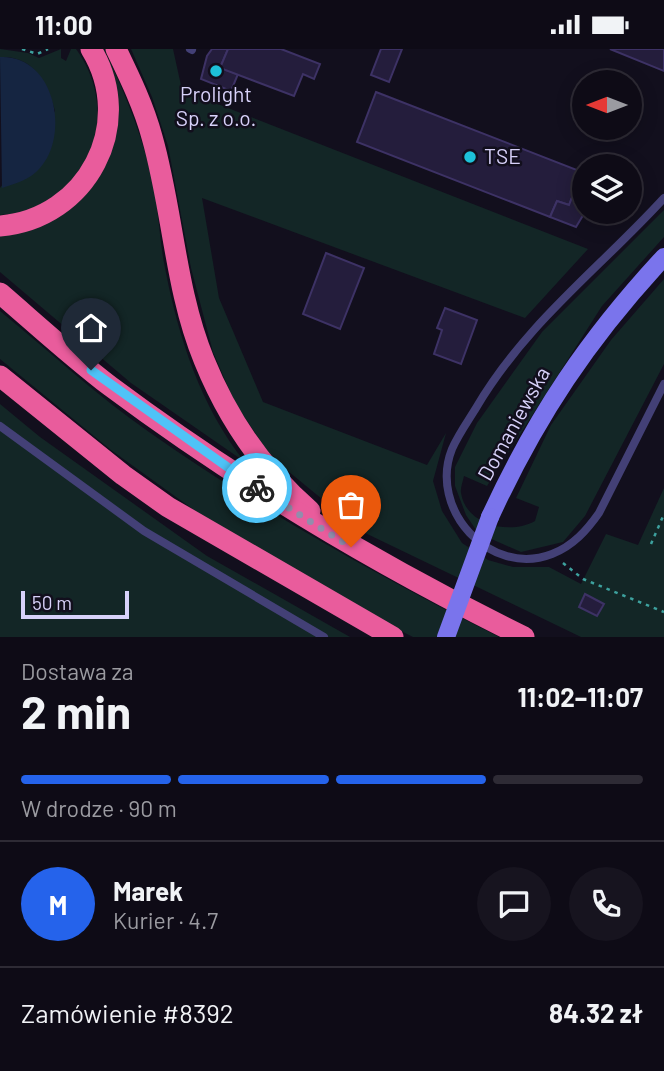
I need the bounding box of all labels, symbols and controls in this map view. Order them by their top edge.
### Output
text: 11:00 [35,9,93,40]
marker: Prolight Sp. z o.o. [208,63,224,79]
north arrow [572,70,642,140]
map controls [572,70,642,224]
place label: Prolight Sp. z o.o. [176,81,256,130]
place label: TSE [484,143,521,168]
marker: TSE [462,149,478,165]
button: layers [572,154,642,224]
pin [61,298,121,370]
icon: home [72,309,110,347]
street label: Domaniewska [471,362,554,484]
courier [222,453,292,523]
icon: bike [238,469,276,507]
pin [321,475,381,547]
icon: bag [332,486,370,524]
scale bar [21,588,130,620]
text: 50 m [32,591,72,614]
text: Dostawa za [21,657,133,685]
text: 11:02–11:07 [517,681,643,712]
text: 2 min [21,683,131,738]
text: W drodze · 90 m [21,794,177,822]
button: chat [477,867,551,941]
button: phone [569,867,643,941]
text: Marek [113,875,183,906]
text: M [49,889,67,920]
text: Kurier · 4.7 [113,906,218,934]
text: Zamówienie #8392 [21,997,234,1028]
text: 84.32 zł [549,997,643,1028]

